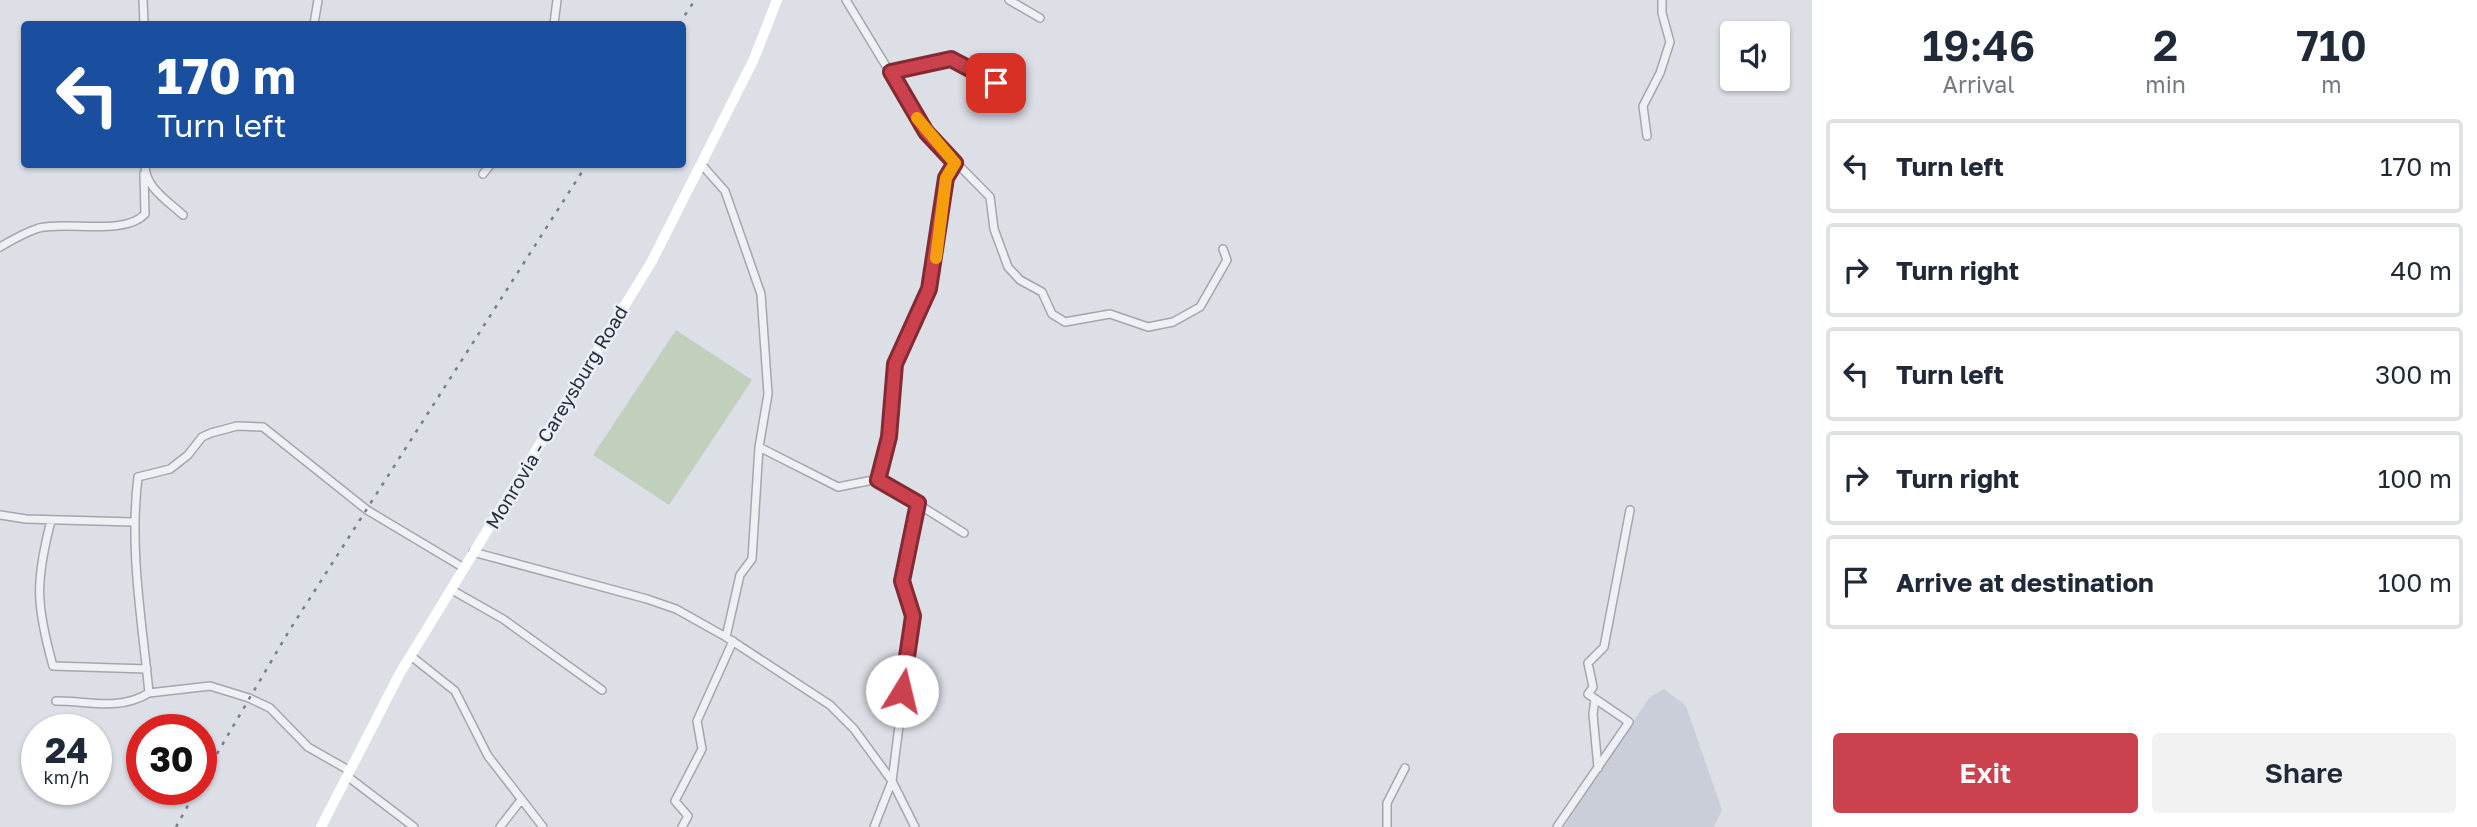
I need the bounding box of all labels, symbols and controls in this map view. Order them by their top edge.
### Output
text: 19:46 [1922,20,2035,70]
text: 2 [2153,20,2178,70]
text: 710 [2296,20,2367,70]
map controls [1720,21,1790,91]
button: sound [1720,21,1790,91]
text: 170 m [157,46,296,105]
icon: left [42,49,133,140]
pin [966,53,1026,113]
icon: arrive [977,64,1015,102]
text: Arrival [1943,70,2015,98]
text: min [2145,70,2186,98]
text: m [2321,70,2342,98]
text: Turn left [157,106,286,144]
icon: left [1837,147,1875,185]
text: Turn left [1896,151,2004,182]
text: 170 m [2380,151,2452,182]
icon: right [1837,251,1875,289]
text: Turn right [1896,255,2019,286]
text: 40 m [2391,255,2452,286]
street label: Monrovia - Careysburg Road [480,301,632,533]
icon: left [1837,355,1875,393]
text: Turn left [1896,359,2004,390]
text: 300 m [2375,359,2452,390]
icon: right [1837,459,1875,497]
text: Turn right [1896,463,2019,494]
text: 100 m [2378,463,2452,494]
icon: arrive [1837,563,1875,601]
text: Arrive at destination [1896,567,2154,598]
text: 100 m [2378,567,2452,598]
position arrow [865,654,939,728]
speed limit sign: 30 [126,714,217,805]
text: 24 [45,729,88,771]
button: Exit [1833,733,2138,813]
button: Share [2152,733,2456,813]
text: km/h [44,766,89,788]

